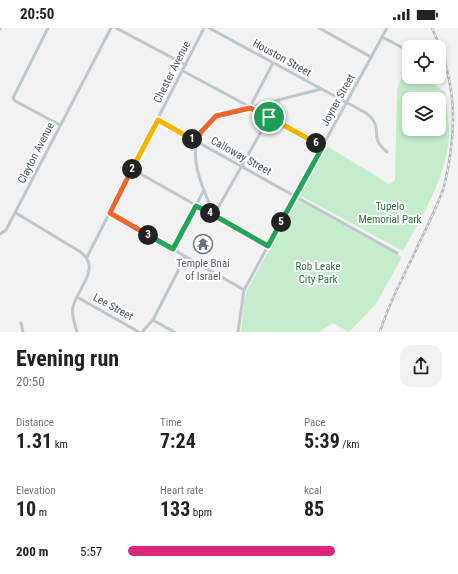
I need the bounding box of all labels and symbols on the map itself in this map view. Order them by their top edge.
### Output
street label: Houston Street [250,37,314,79]
street label: Chester Avenue [151,39,193,105]
street label: Joyner Street [318,72,358,128]
pin [252,100,286,134]
street label: Clayton Avenue [15,120,57,186]
pin: 1 [182,129,202,149]
pin: 6 [306,133,326,153]
street label: Calloway Street [208,134,274,178]
pin: 2 [122,159,142,179]
park label: Tupelo Memorial Park [358,200,422,226]
pin: 4 [200,203,220,223]
pin: 5 [271,212,291,232]
pin: 3 [138,225,158,245]
temple icon: Temple Bnai of Israel [192,233,214,255]
place label: Temple Bnai of Israel [176,257,230,283]
park label: Rob Leake City Park [296,260,340,286]
street label: Lee Street [91,291,135,323]

